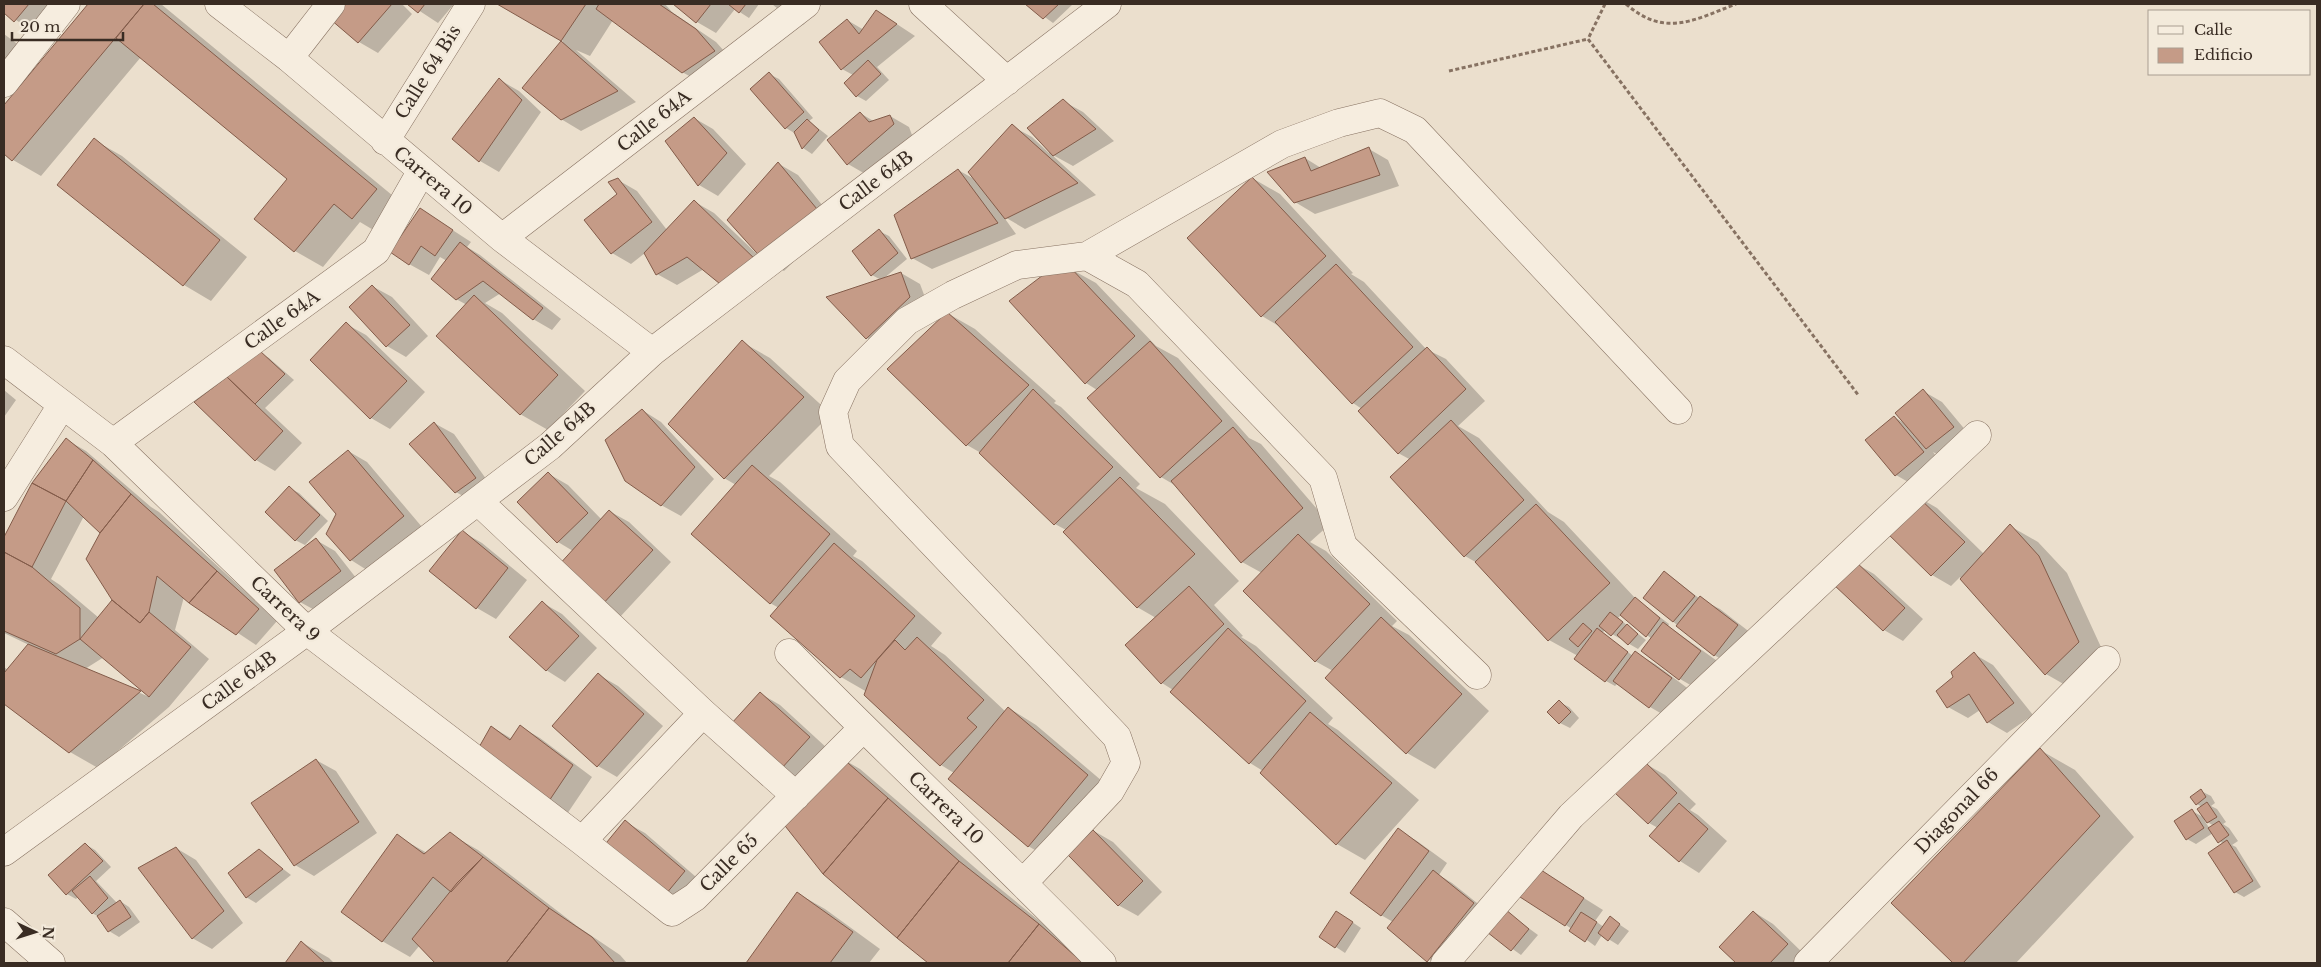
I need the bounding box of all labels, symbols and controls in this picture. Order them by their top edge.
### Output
scale bar [12,10,124,42]
legend [2148,10,2311,75]
text: 20 m [20,17,60,36]
text: Calle [2194,20,2233,39]
street label: Calle 64 Bis [390,21,466,123]
text: Edificio [2194,45,2253,64]
street label: Calle 64A [613,85,696,157]
street label: Carrera 10 [389,142,477,220]
street label: Calle 64B [834,146,918,216]
street label: Calle 64A [240,285,325,355]
street label: Calle 64B [520,397,600,471]
street label: Carrera 9 [246,571,324,647]
street label: Calle 64B [197,646,281,716]
street label: Diagonal 66 [1911,763,2003,859]
street label: Carrera 10 [904,767,988,849]
street label: Calle 65 [695,829,763,897]
north arrow [10,907,60,957]
text: N [39,926,57,940]

